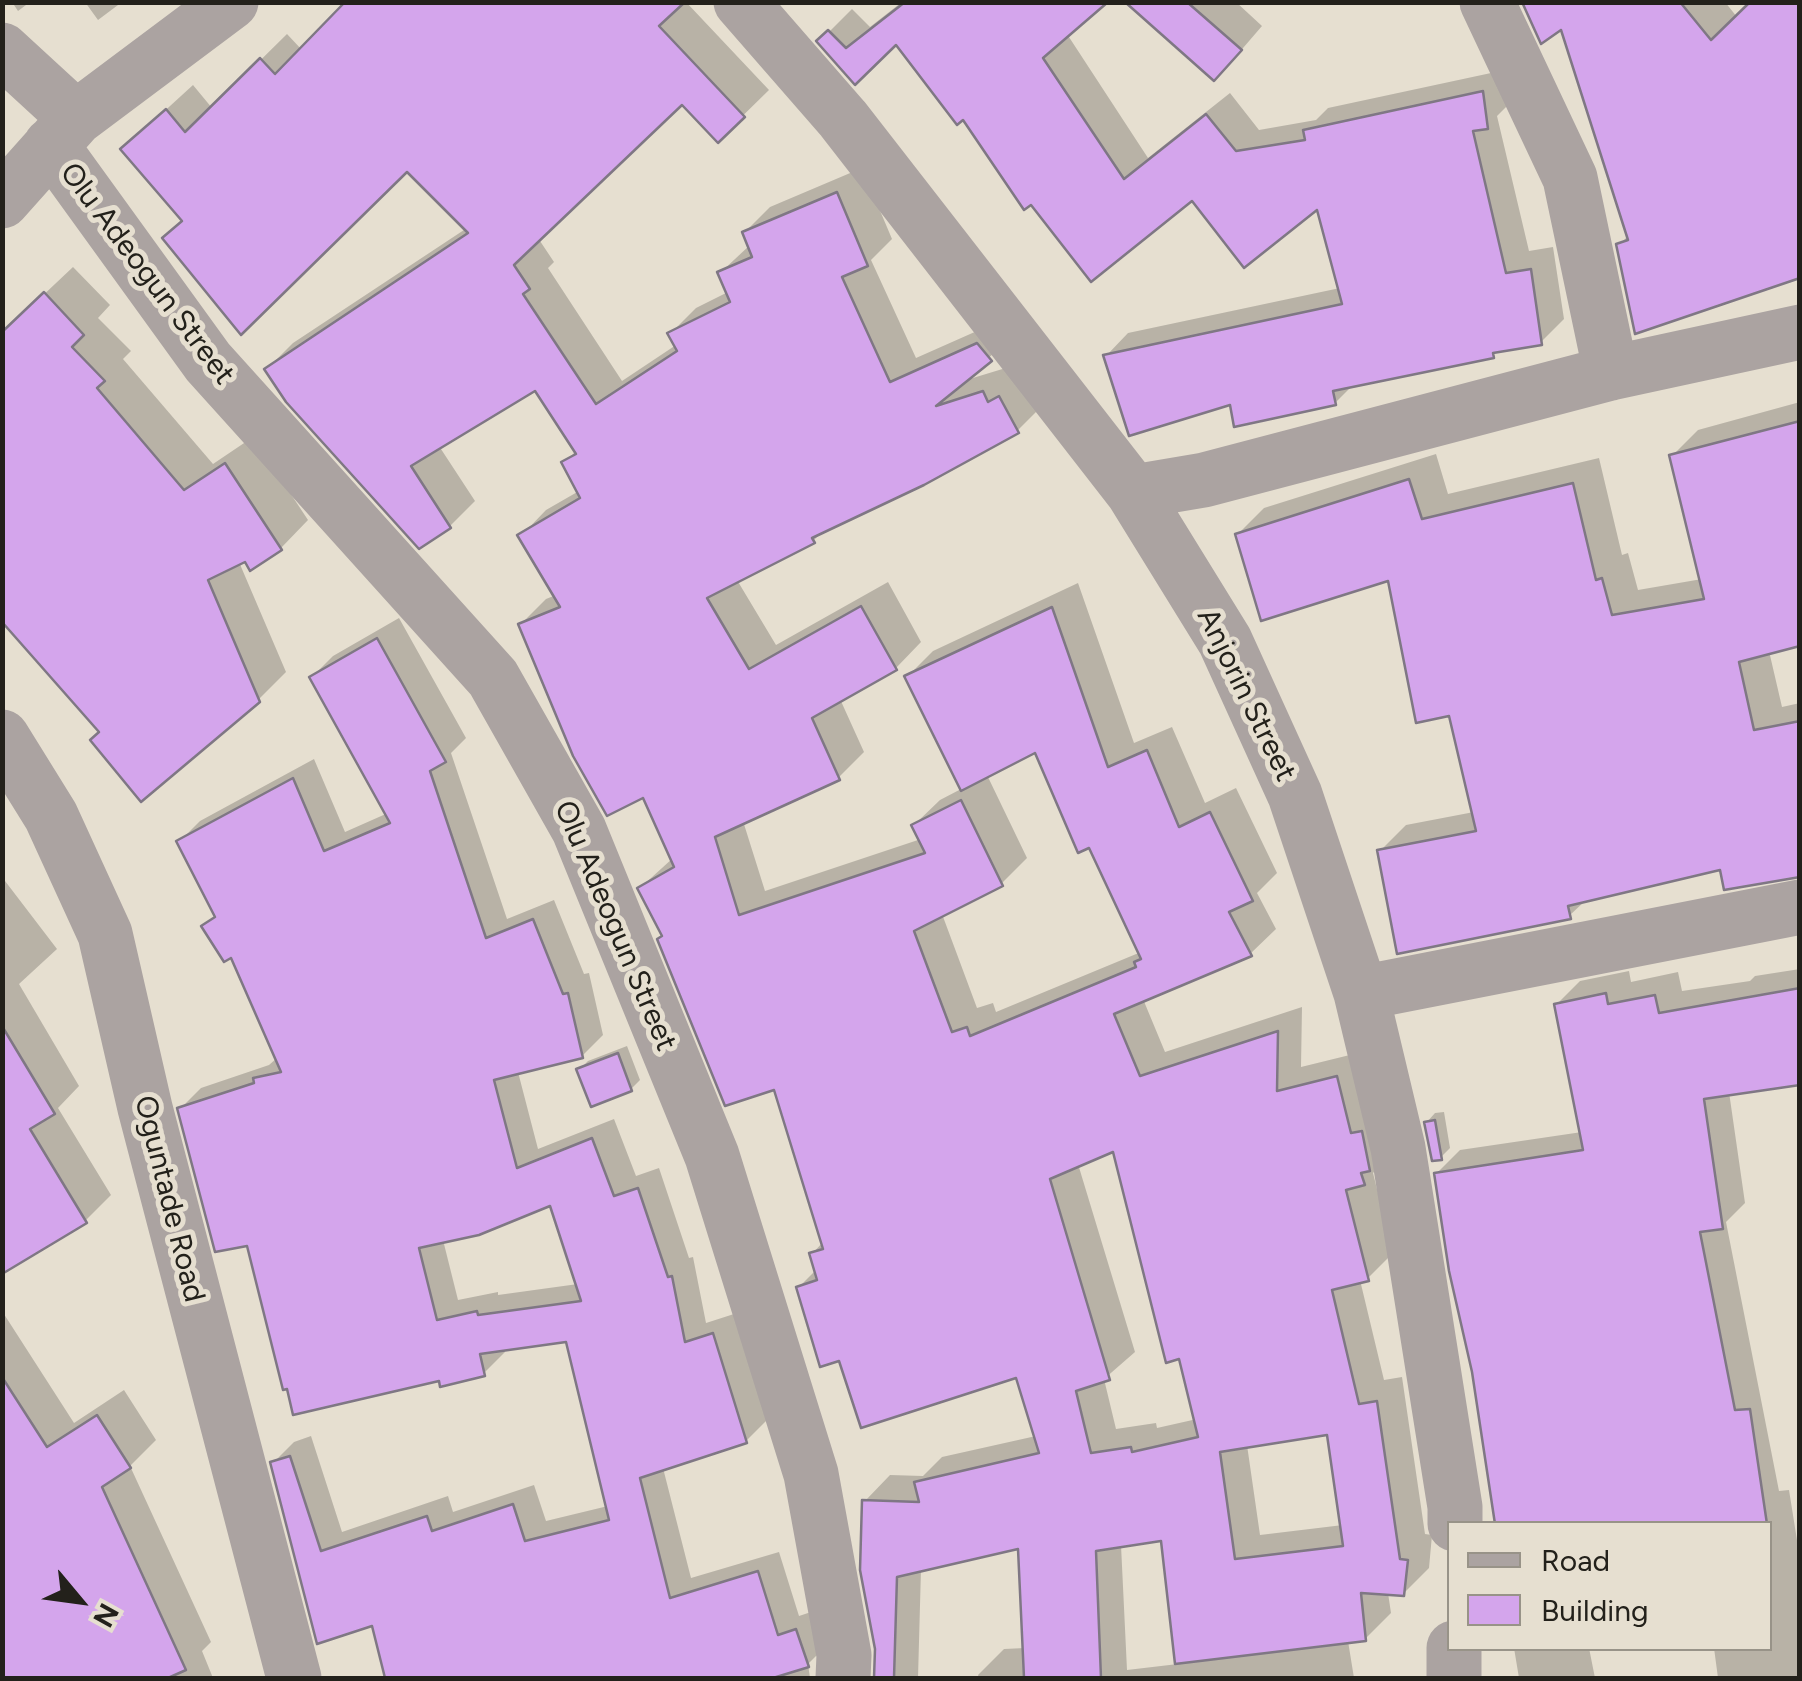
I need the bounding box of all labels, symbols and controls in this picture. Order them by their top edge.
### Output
street label: Olu Adeogun Street [52,156,242,392]
street label: Anjorin Street [1189,603,1303,787]
street label: Olu Adeogun Street [546,796,684,1056]
street label: Oguntade Road [126,1092,212,1306]
legend [1447,1521,1772,1651]
text: Road [1541,1542,1610,1579]
north arrow [30,1551,130,1651]
text: Building [1541,1592,1649,1629]
text: N [86,1598,126,1633]

